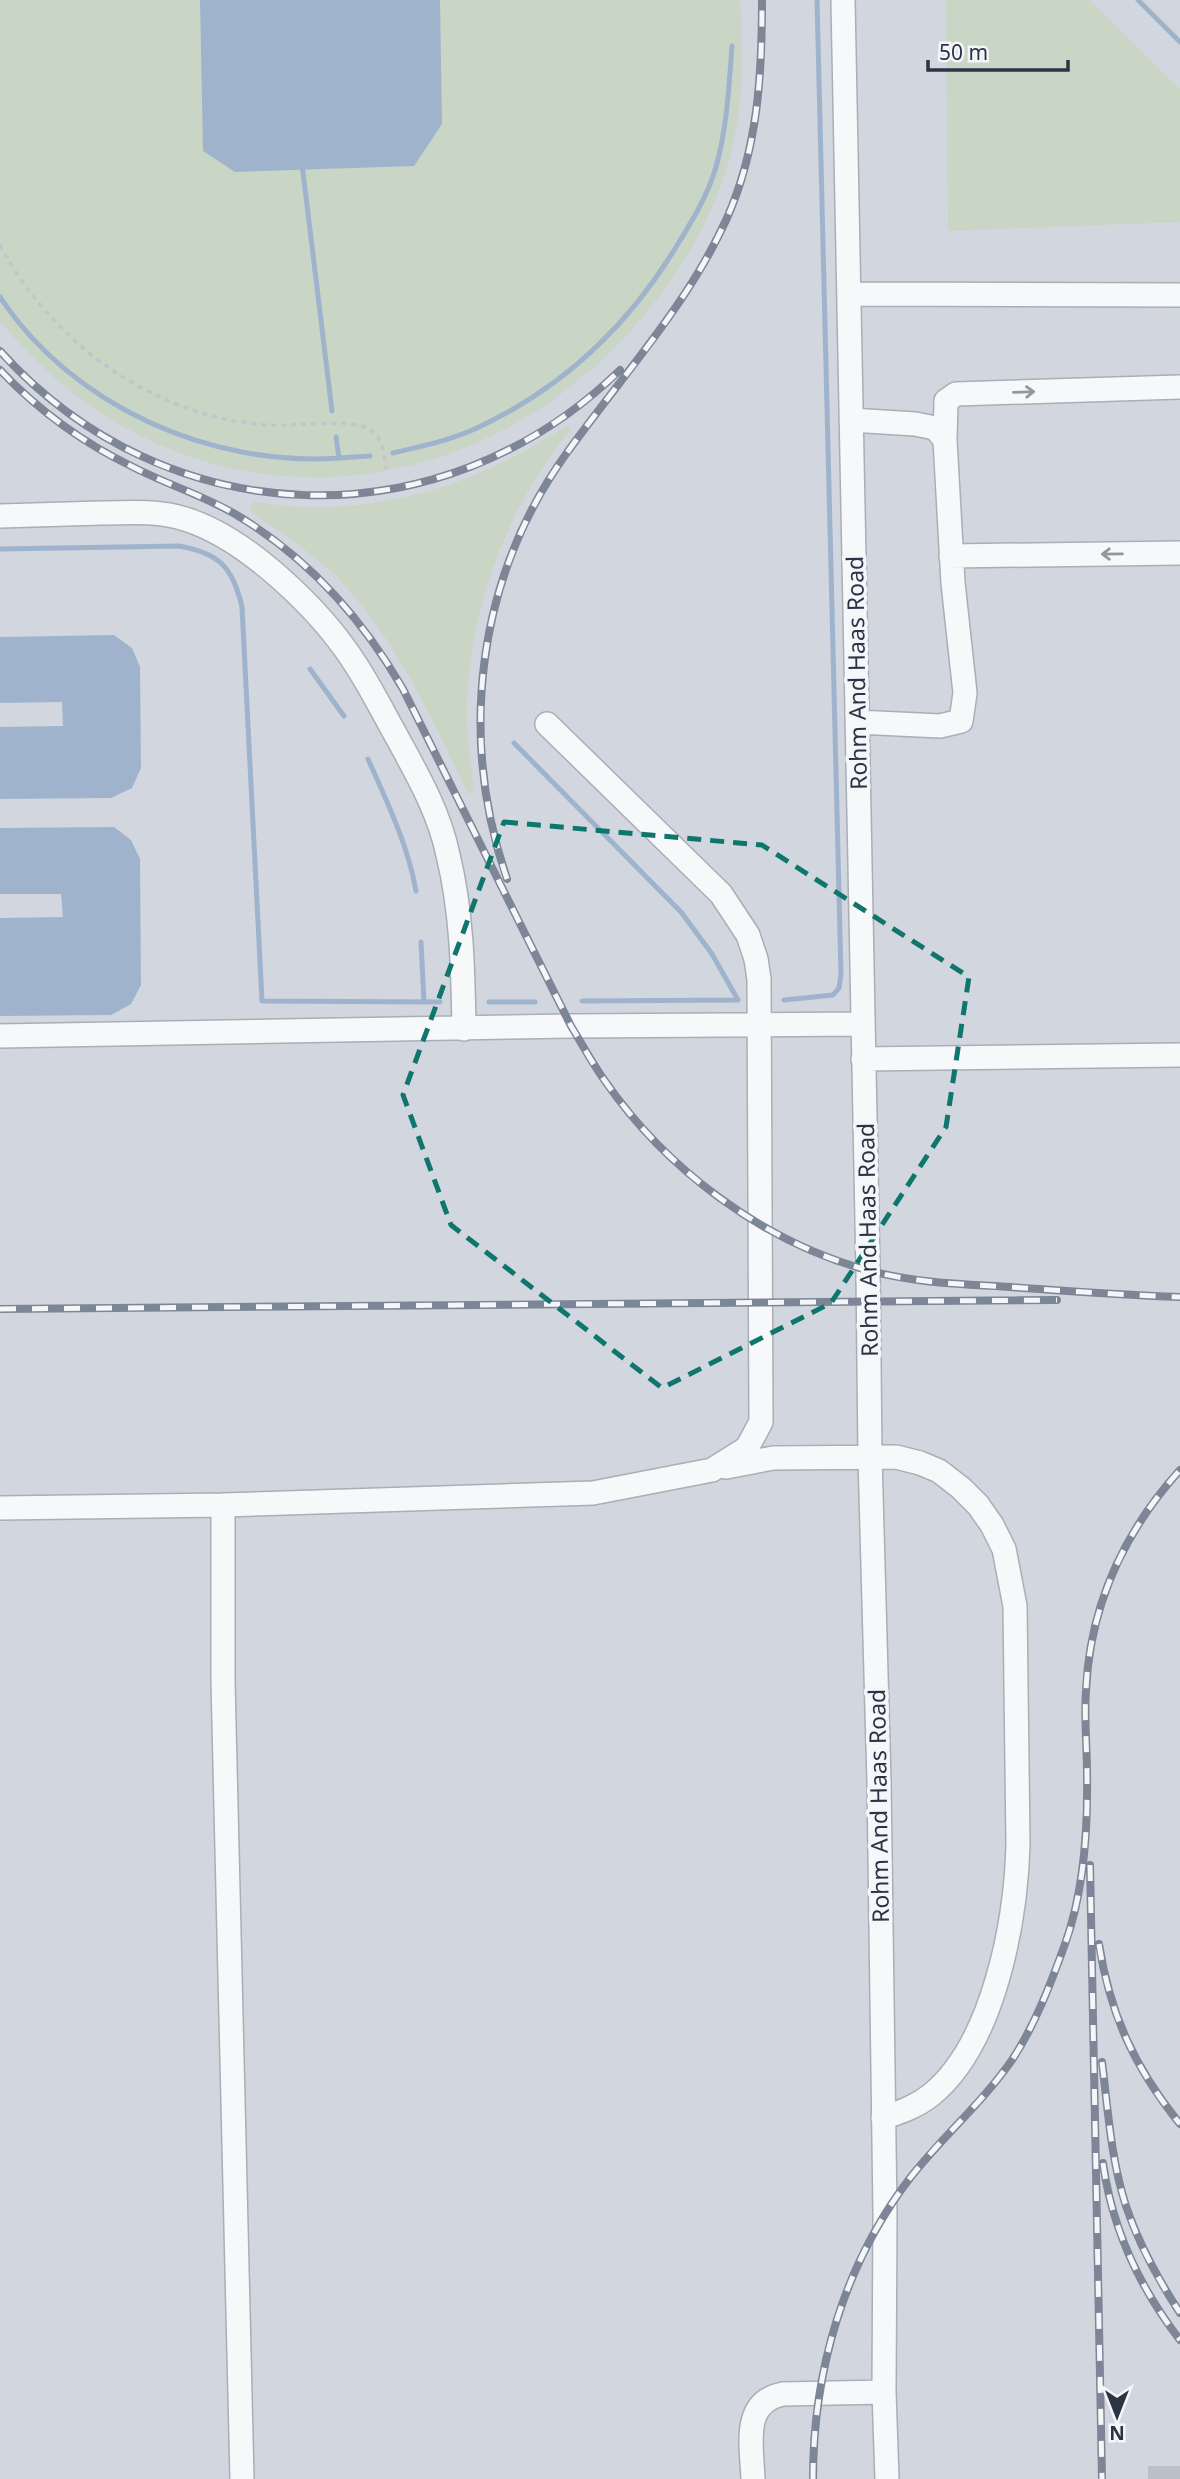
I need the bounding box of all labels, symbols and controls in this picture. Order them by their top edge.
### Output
scale bar [928,28,1068,72]
text: 50 m [939,38,988,66]
one-way arrow [1012,385,1035,398]
one-way arrow [1101,547,1124,561]
street label: Rohm And Haas Road [838,556,874,790]
street label: Rohm And Haas Road [849,1123,885,1357]
street label: Rohm And Haas Road [860,1689,896,1923]
north arrow [1082,2381,1152,2451]
text: N [1109,2420,1125,2446]

